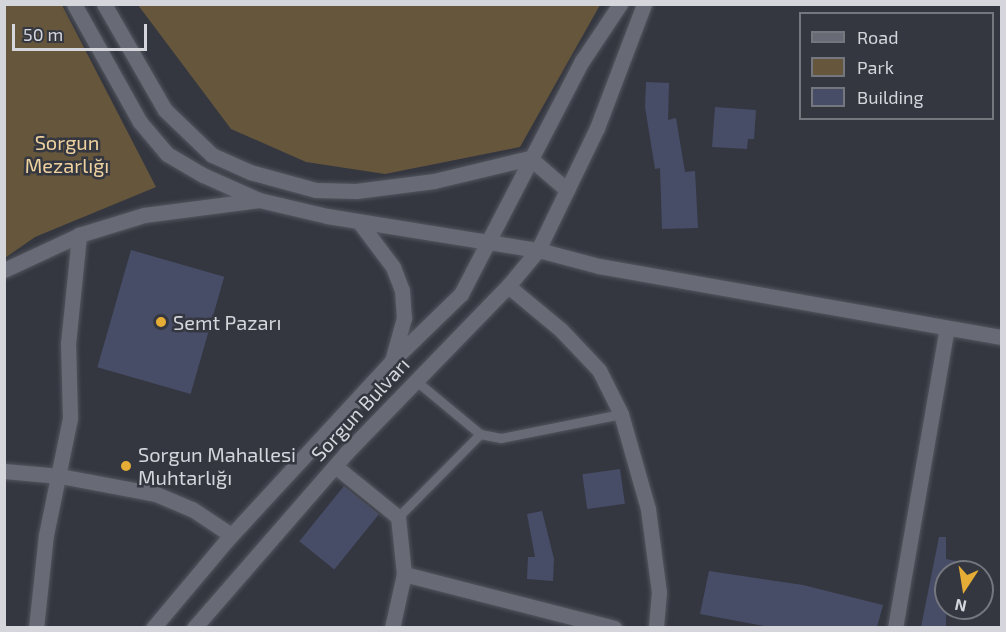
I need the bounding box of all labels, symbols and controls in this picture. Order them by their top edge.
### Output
scale bar [15,12,150,50]
legend [799,12,994,120]
text: 50 m [23,23,63,45]
text: Road [857,26,898,48]
text: Park [857,56,894,78]
text: Building [857,86,924,108]
park label: Sorgun Mezarlığı [25,131,109,178]
place label: Semt Pazarı [173,310,281,334]
marker: Semt Pazarı [154,315,168,329]
street label: Sorgun Bulvarı [306,352,414,466]
place label: Sorgun Mahallesi Muhtarlığı [138,442,296,489]
marker: Sorgun Mahallesi Muhtarlığı [119,459,133,473]
north arrow [934,560,994,620]
text: N [953,596,968,617]

